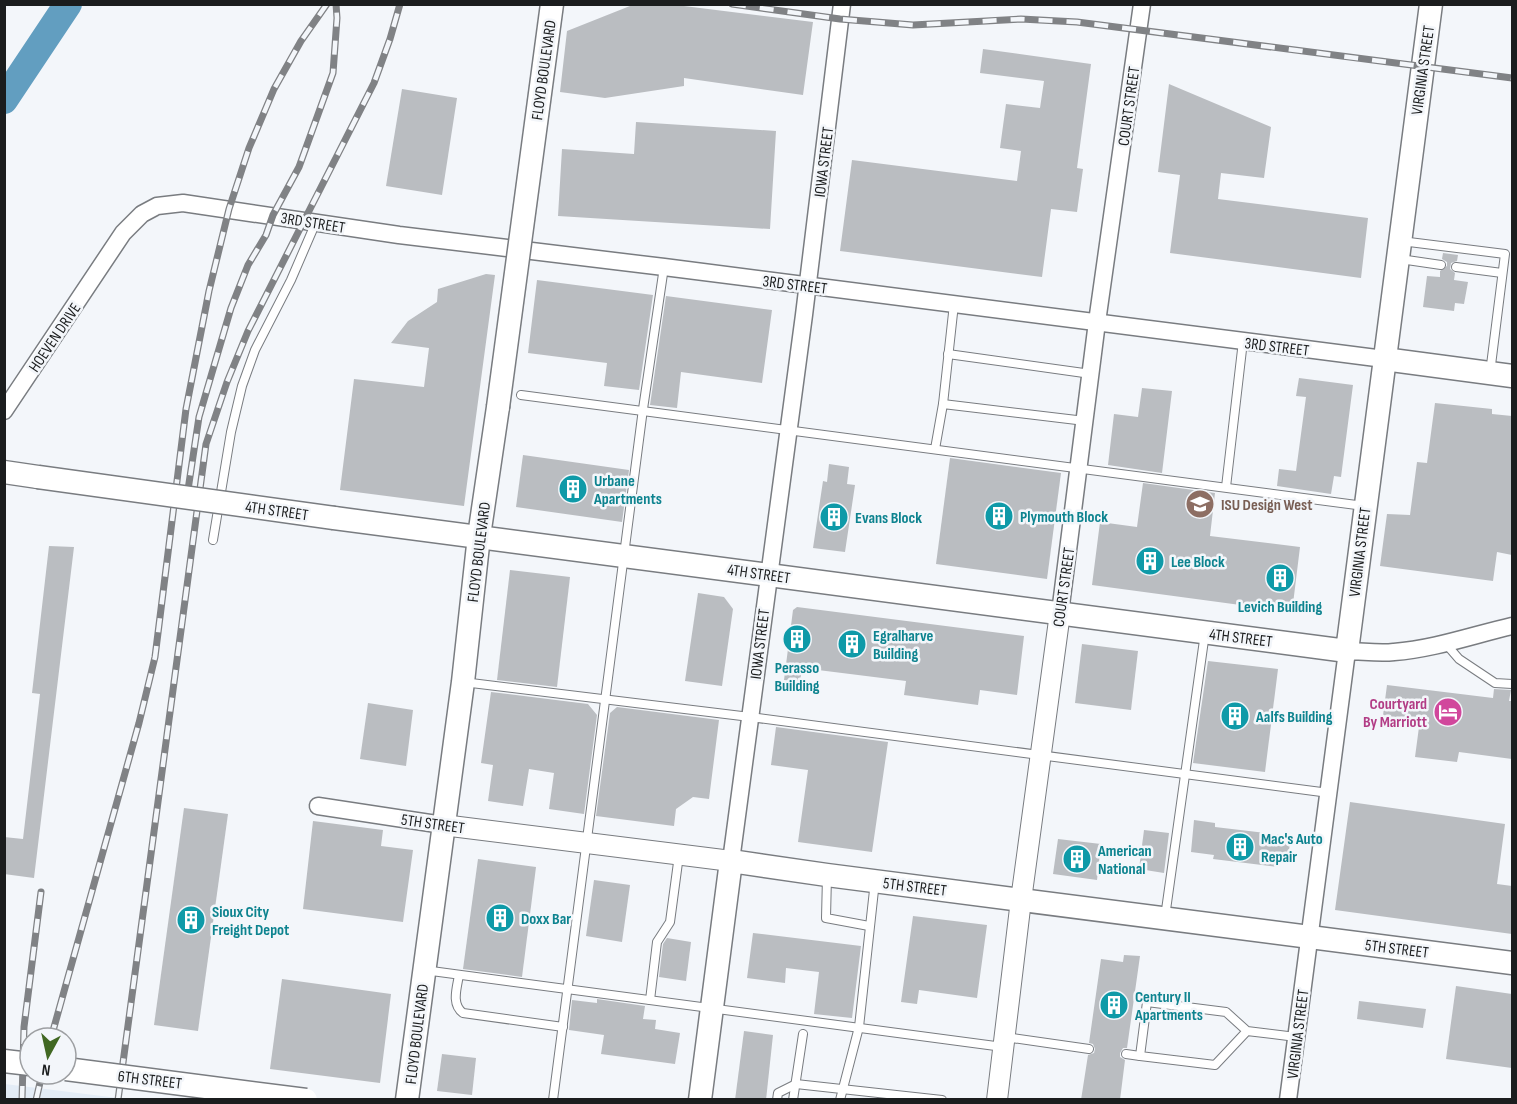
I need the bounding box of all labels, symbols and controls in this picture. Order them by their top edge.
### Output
street label: FLOYD BOULEVARD [528,19,561,122]
street label: VIRGINIA STREET [1408,24,1439,116]
street label: COURT STREET [1115,65,1145,147]
street label: IOWA STREET [811,125,838,198]
street label: 3RD STREET [279,209,347,238]
street label: 3RD STREET [761,272,829,299]
street label: HOEVEN DRIVE [25,300,85,376]
street label: 3RD STREET [1243,334,1311,361]
place label: Urbane Apartments [593,472,662,509]
building icon: Urbane Apartments [557,473,589,505]
school or university icon: ISU Design West [1184,488,1216,520]
place label: ISU Design West [1221,496,1313,515]
street label: 4TH STREET [244,498,310,525]
building icon: Plymouth Block [983,500,1015,532]
street label: FLOYD BOULEVARD [464,501,495,603]
building icon: Evans Block [818,501,850,533]
street label: VIRGINIA STREET [1346,506,1375,598]
place label: Plymouth Block [1020,508,1108,527]
place label: Evans Block [855,509,922,528]
building icon: Lee Block [1134,545,1166,577]
street label: COURT STREET [1050,546,1080,628]
place label: Lee Block [1171,553,1225,572]
street label: 4TH STREET [726,561,792,588]
building icon: Levich Building [1264,562,1296,594]
place label: Levich Building [1238,598,1322,617]
street label: IOWA STREET [747,607,774,680]
building icon: Perasso Building [781,623,813,655]
street label: 4TH STREET [1208,625,1274,652]
place label: Egralharve Building [873,627,934,664]
building icon: Egralharve Building [836,628,868,660]
place label: Perasso Building [774,659,820,696]
place label: Courtyard By Marriott [1363,695,1427,732]
hotel icon: Courtyard By Marriott [1432,696,1464,728]
building icon: Aalfs Building [1219,700,1251,732]
place label: Aalfs Building [1255,708,1333,727]
street label: 5TH STREET [400,811,466,838]
place label: Mac's Auto Repair [1261,830,1323,867]
building icon: Mac's Auto Repair [1224,831,1256,863]
place label: American National [1097,842,1152,879]
building icon: American National [1061,843,1093,875]
street label: 5TH STREET [882,874,948,901]
building icon: Doxx Bar [484,902,516,934]
place label: Sioux City Freight Depot [212,903,289,940]
building icon: Sioux City Freight Depot [175,904,207,936]
place label: Doxx Bar [521,910,571,929]
street label: 5TH STREET [1364,936,1430,963]
street label: FLOYD BOULEVARD [402,983,433,1085]
place label: Century II Apartments [1134,988,1203,1025]
street label: VIRGINIA STREET [1284,988,1313,1080]
building icon: Century II Apartments [1098,989,1130,1021]
north arrow [18,1026,78,1086]
text: N [41,1059,52,1079]
street label: 6TH STREET [117,1067,183,1094]

